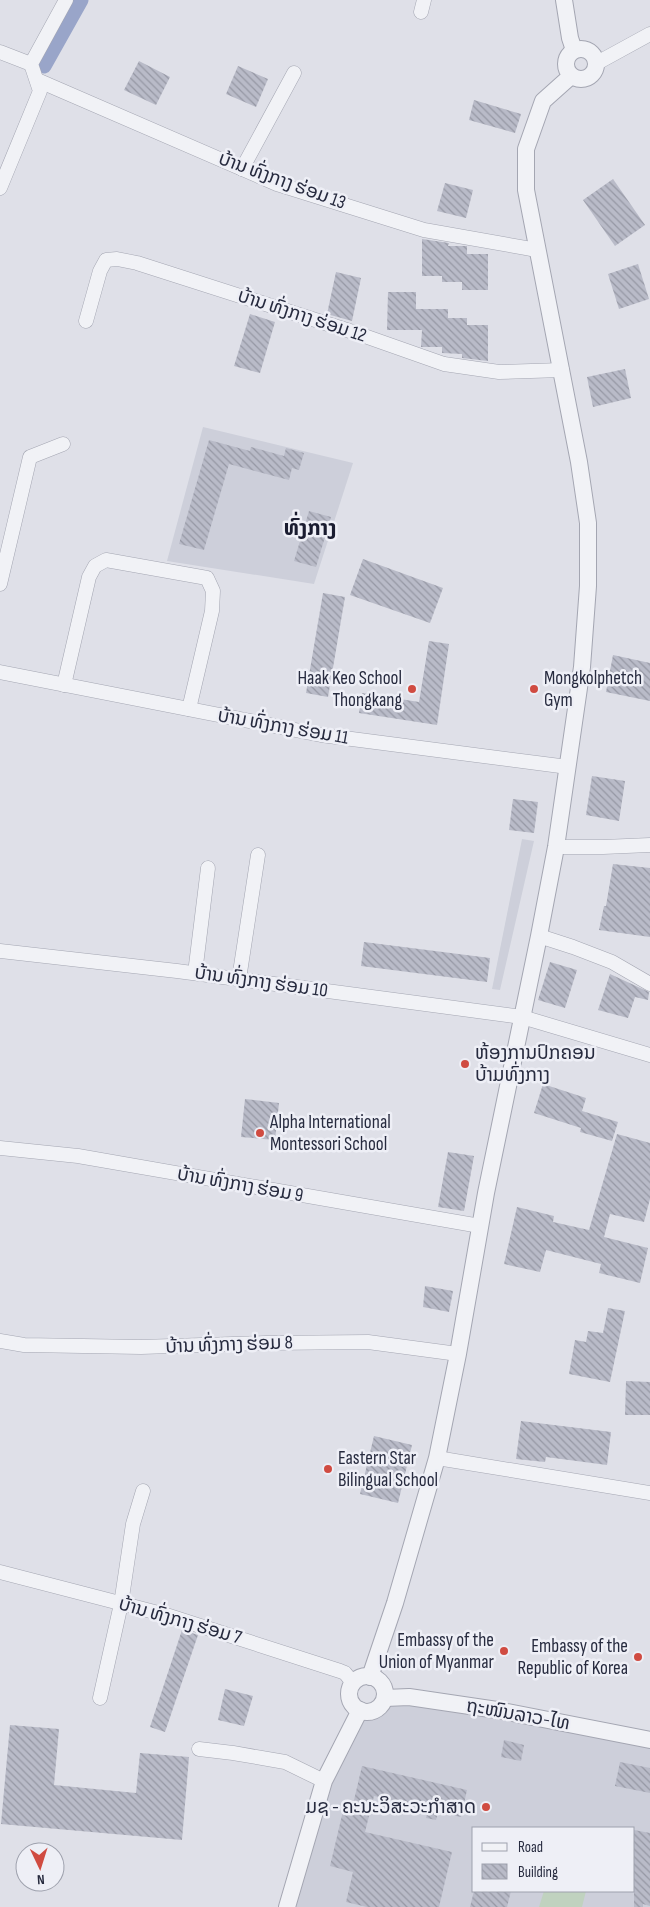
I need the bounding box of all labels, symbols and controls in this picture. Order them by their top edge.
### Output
street label: ບ້ານ ທົ່ງກາງ ຮ່ອມ 13 [215,145,350,215]
street label: ບ້ານ ທົ່ງກາງ ຮ່ອມ 12 [235,282,370,348]
district label: ທົ່ງກາງ [284,511,336,541]
place label: Haak Keo School Thongkang [297,667,402,712]
place label: Mongkolphetch Gym [544,667,642,712]
marker: Haak Keo School Thongkang [406,683,418,695]
marker: Mongkolphetch Gym [528,683,540,695]
street label: ບ້ານ ທົ່ງກາງ ຮ່ອມ 11 [216,701,351,750]
street label: ບ້ານ ທົ່ງກາງ ຮ່ອມ 10 [193,958,330,1003]
place label: ຫ້ອງການປົກຄອນ ບ້າມທົ່ງກາງ [475,1042,596,1087]
marker: ຫ້ອງການປົກຄອນ ບ້າມທົ່ງກາງ [459,1058,471,1070]
place label: Alpha International Montessori School [269,1111,391,1156]
marker: Alpha International Montessori School [254,1127,266,1139]
street label: ບ້ານ ທົ່ງກາງ ຮ່ອມ 9 [175,1160,305,1207]
street label: ບ້ານ ທົ່ງກາງ ຮ່ອມ 8 [165,1328,293,1359]
place label: Eastern Star Bilingual School [338,1447,438,1492]
marker: Eastern Star Bilingual School [322,1463,334,1475]
street label: ບ້ານ ທົ່ງກາງ ຮ່ອມ 7 [116,1590,245,1650]
place label: Embassy of the Union of Myanmar [379,1629,495,1674]
place label: Embassy of the Republic of Korea [517,1635,628,1680]
marker: Embassy of the Union of Myanmar [498,1645,510,1657]
marker: Embassy of the Republic of Korea [632,1651,644,1663]
street label: ຖະໜົນລາວ-ໄທ [464,1695,572,1735]
place label: ມຊ - ຄະນະວິສະວະກຳສາດ [306,1795,476,1819]
marker: ມຊ - ຄະນະວິສະວະກຳສາດ [480,1801,492,1813]
legend [472,1827,635,1892]
text: Road [518,1838,543,1857]
north arrow [15,1842,65,1892]
text: Building [518,1863,558,1882]
text: N [37,1871,45,1888]

